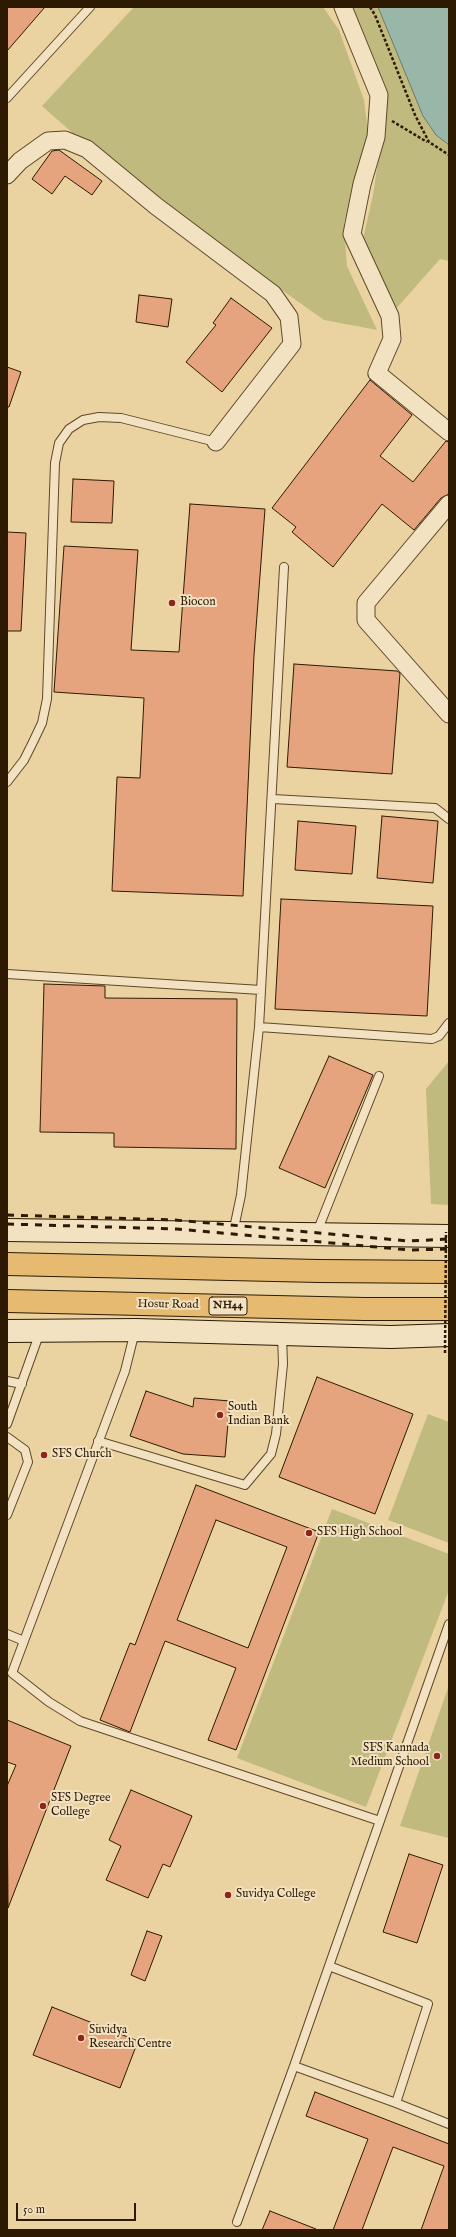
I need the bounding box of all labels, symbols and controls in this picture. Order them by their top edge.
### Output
place label: Biocon [180,596,216,610]
marker: Biocon [167,598,177,608]
street label: Hosur Road [137,1297,199,1313]
road number: NH44 [209,1297,247,1315]
place label: South Indian Bank [228,1401,289,1429]
marker: South Indian Bank [215,1410,225,1420]
place label: SFS Church [52,1448,112,1462]
marker: SFS Church [39,1450,49,1460]
place label: SFS High School [317,1526,402,1540]
marker: SFS High School [304,1528,314,1538]
place label: SFS Kannada Medium School [351,1742,429,1770]
marker: SFS Kannada Medium School [432,1751,442,1761]
place label: SFS Degree College [51,1792,111,1820]
marker: SFS Degree College [38,1801,48,1811]
place label: Suvidya College [236,1888,316,1902]
marker: Suvidya College [223,1890,233,1900]
place label: Suvidya Research Centre [89,2024,172,2052]
marker: Suvidya Research Centre [76,2033,86,2043]
scale bar [18,2195,138,2221]
text: 50 m [23,2202,45,2217]

